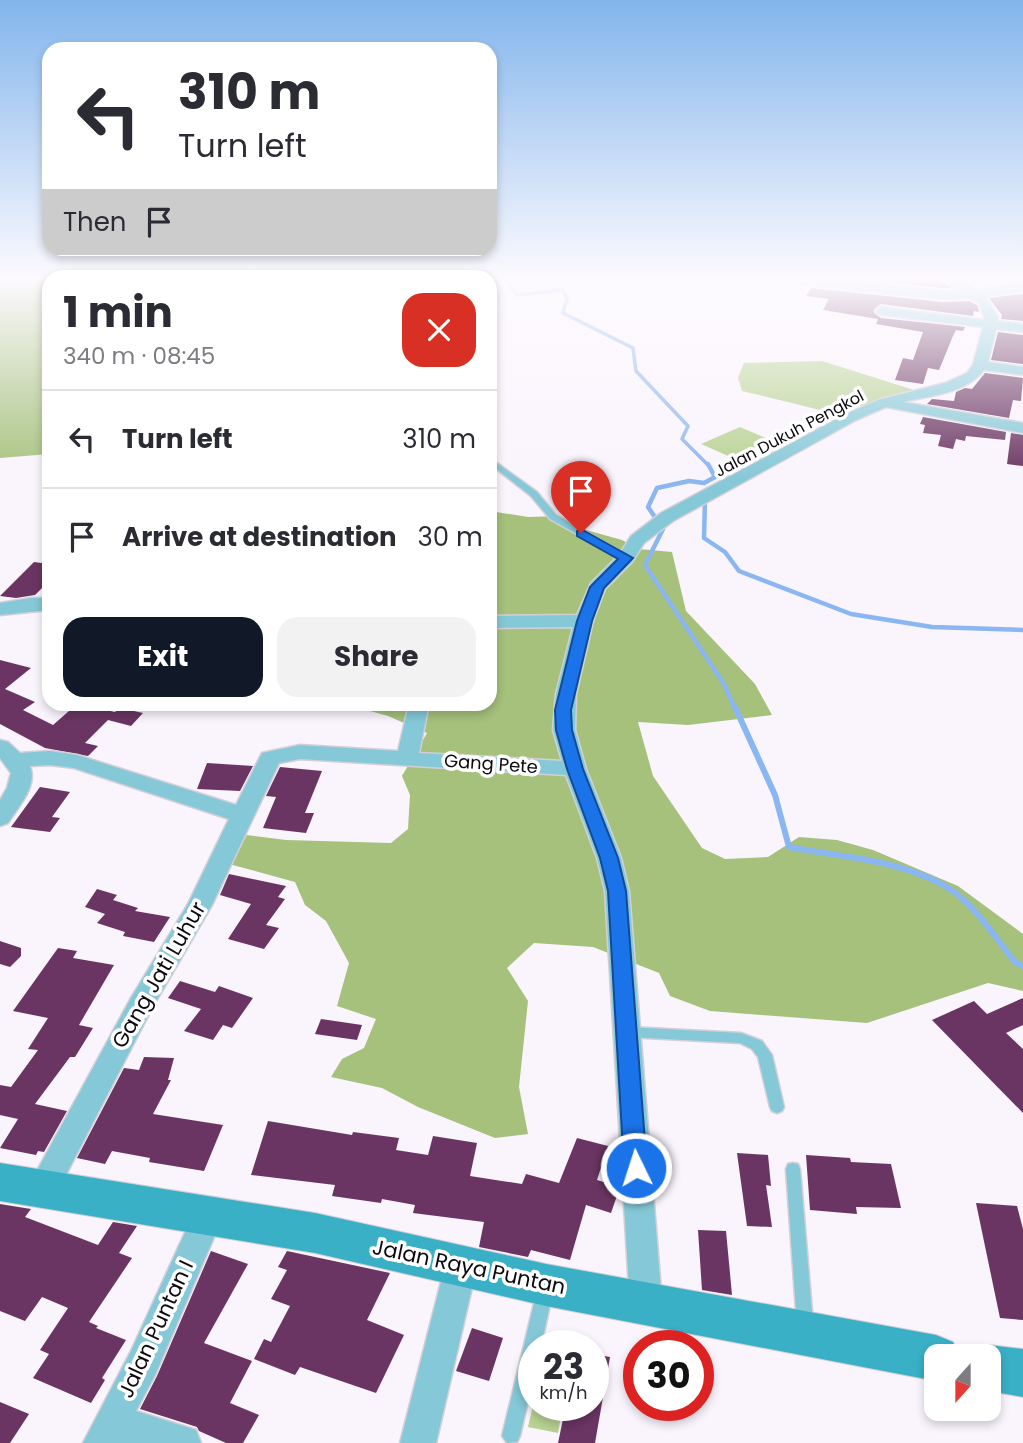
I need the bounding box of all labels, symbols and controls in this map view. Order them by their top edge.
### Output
text: 310 m [178,58,320,126]
icon: left [63,70,154,161]
text: Turn left [178,123,307,168]
icon: arrive [140,203,178,241]
text: Then [63,204,126,240]
text: 1 min [63,283,173,342]
button: close [402,293,476,367]
text: 340 m · 08:45 [63,340,215,372]
street label: Jalan Dukuh Pengkol [711,384,868,483]
icon: left [63,420,101,458]
text: Turn left [122,421,233,457]
text: 310 m [402,421,476,457]
pin [551,461,611,533]
icon: arrive [562,472,600,510]
icon: arrive [63,518,101,556]
text: Arrive at destination [122,519,397,555]
text: 30 m [418,519,483,555]
button: Exit [63,617,263,697]
button: Share [277,617,476,697]
street label: Gang Pete [443,748,539,779]
street label: Gang Jati Luhur [105,896,212,1053]
position arrow [599,1131,673,1205]
street label: Jalan Raya Puntan [370,1232,568,1301]
street label: Jalan Puntan I [111,1255,200,1402]
speed limit sign: 30 [623,1330,714,1421]
text: 23 [543,1342,584,1391]
north arrow [924,1344,1001,1421]
map controls [924,1344,1001,1421]
text: km/h [540,1380,587,1405]

